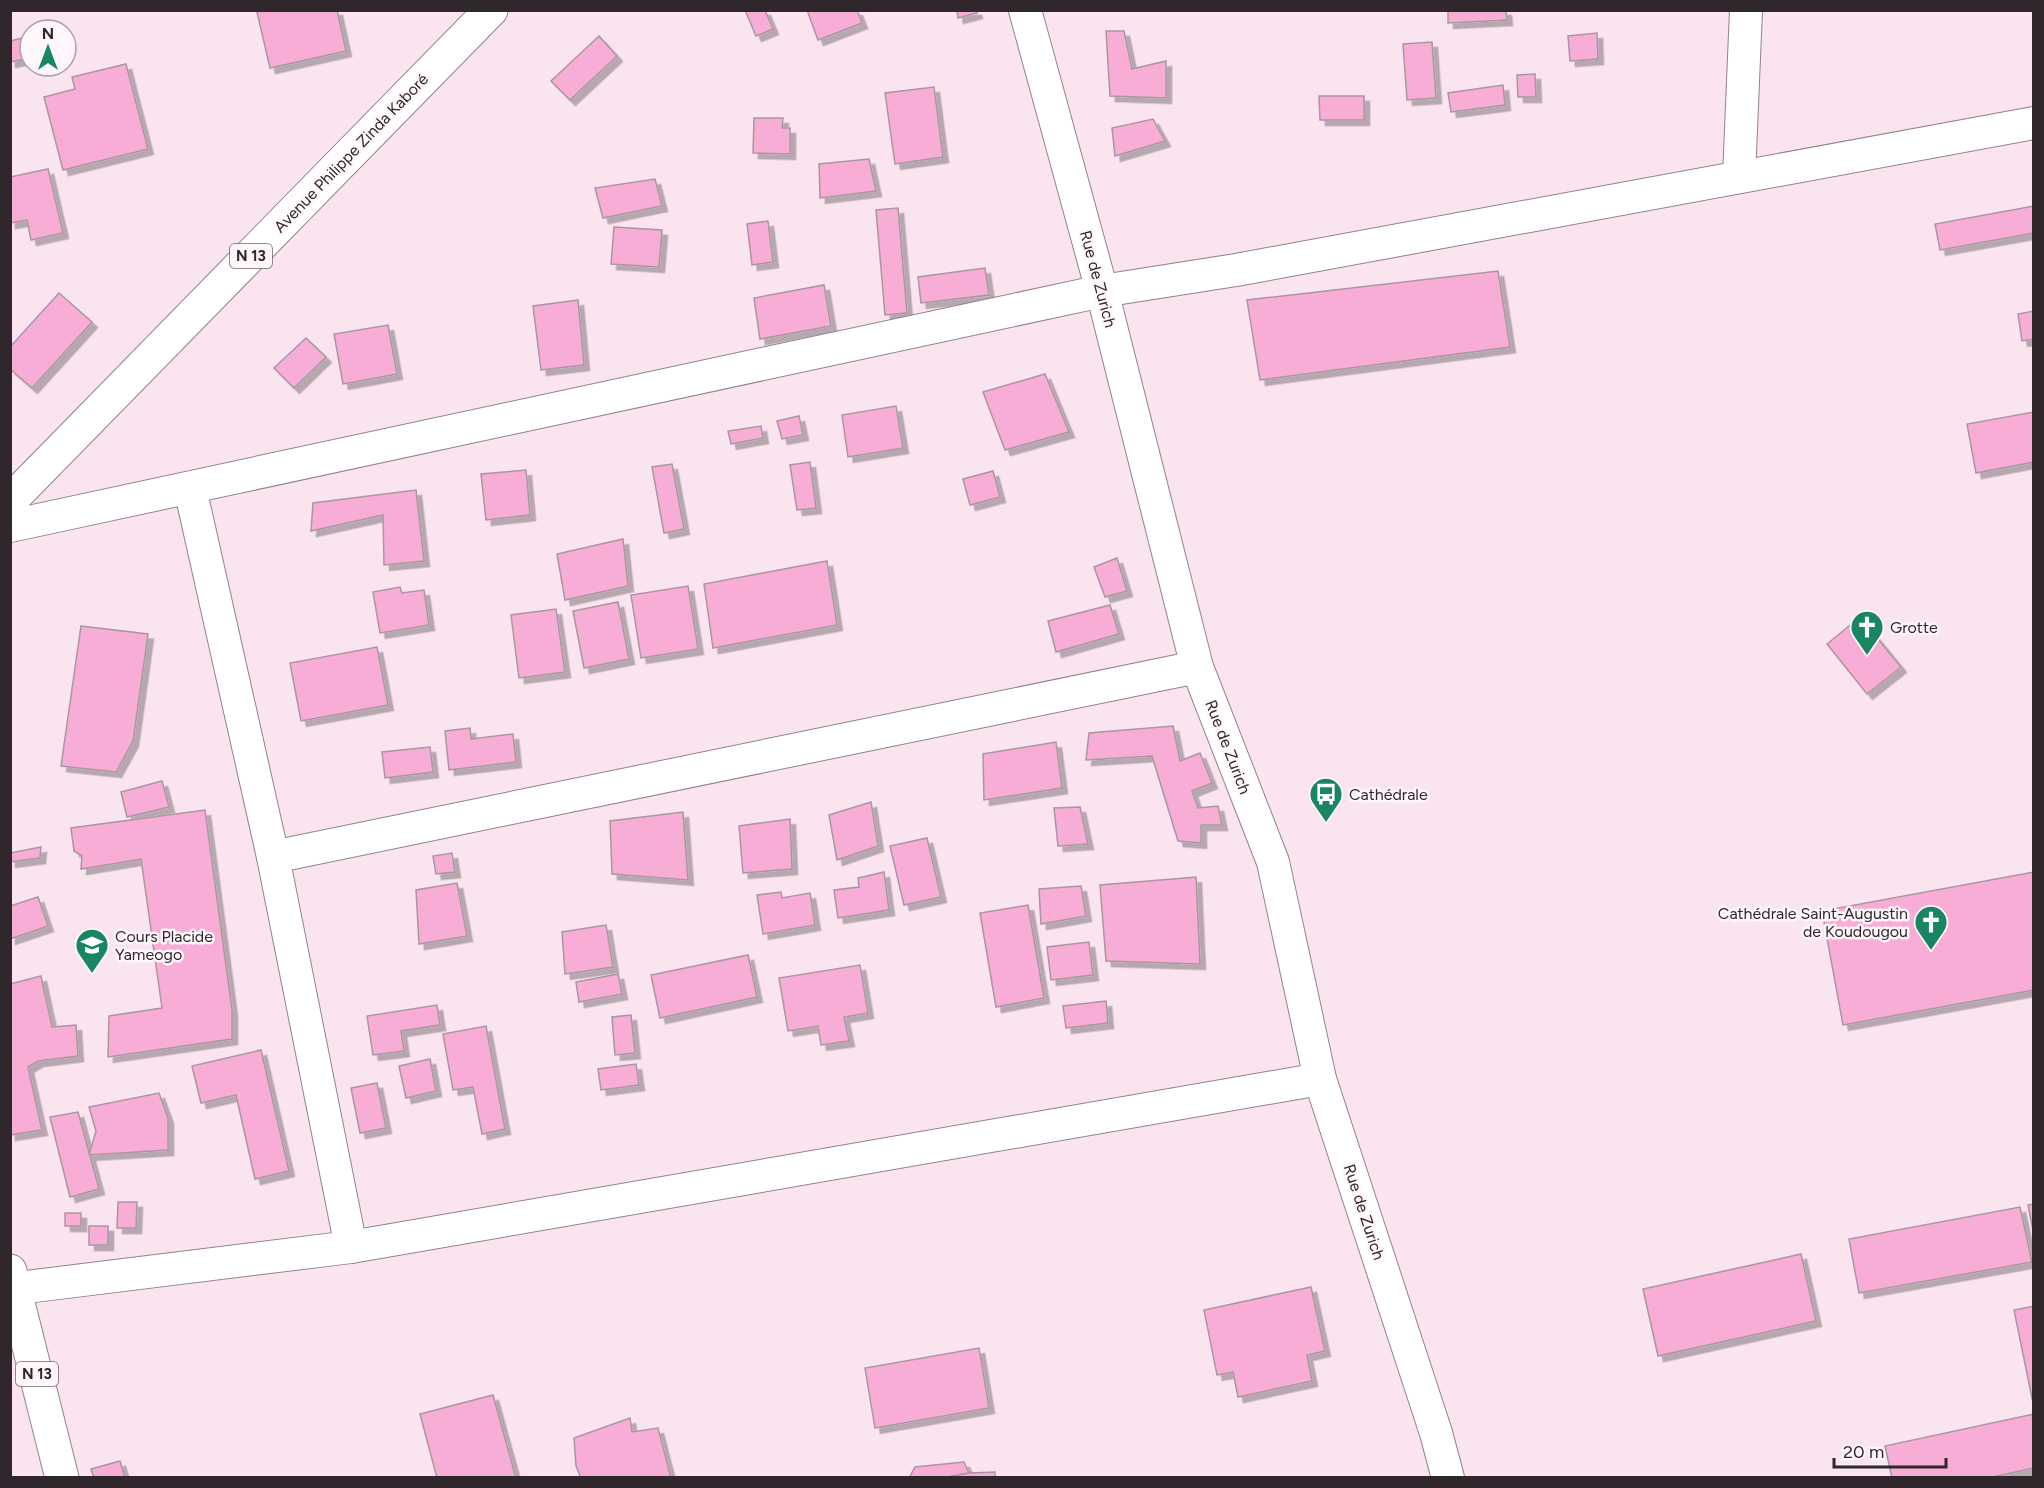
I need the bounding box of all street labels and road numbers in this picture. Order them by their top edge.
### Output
street label: Avenue Philippe Zinda Kaboré [270,69,432,236]
street label: Rue de Zurich [1076,228,1120,330]
road number: N 13 [230,244,272,268]
street label: Rue de Zurich [1201,697,1255,797]
street label: Rue de Zurich [1340,1162,1388,1262]
road number: N 13 [16,1362,58,1386]

